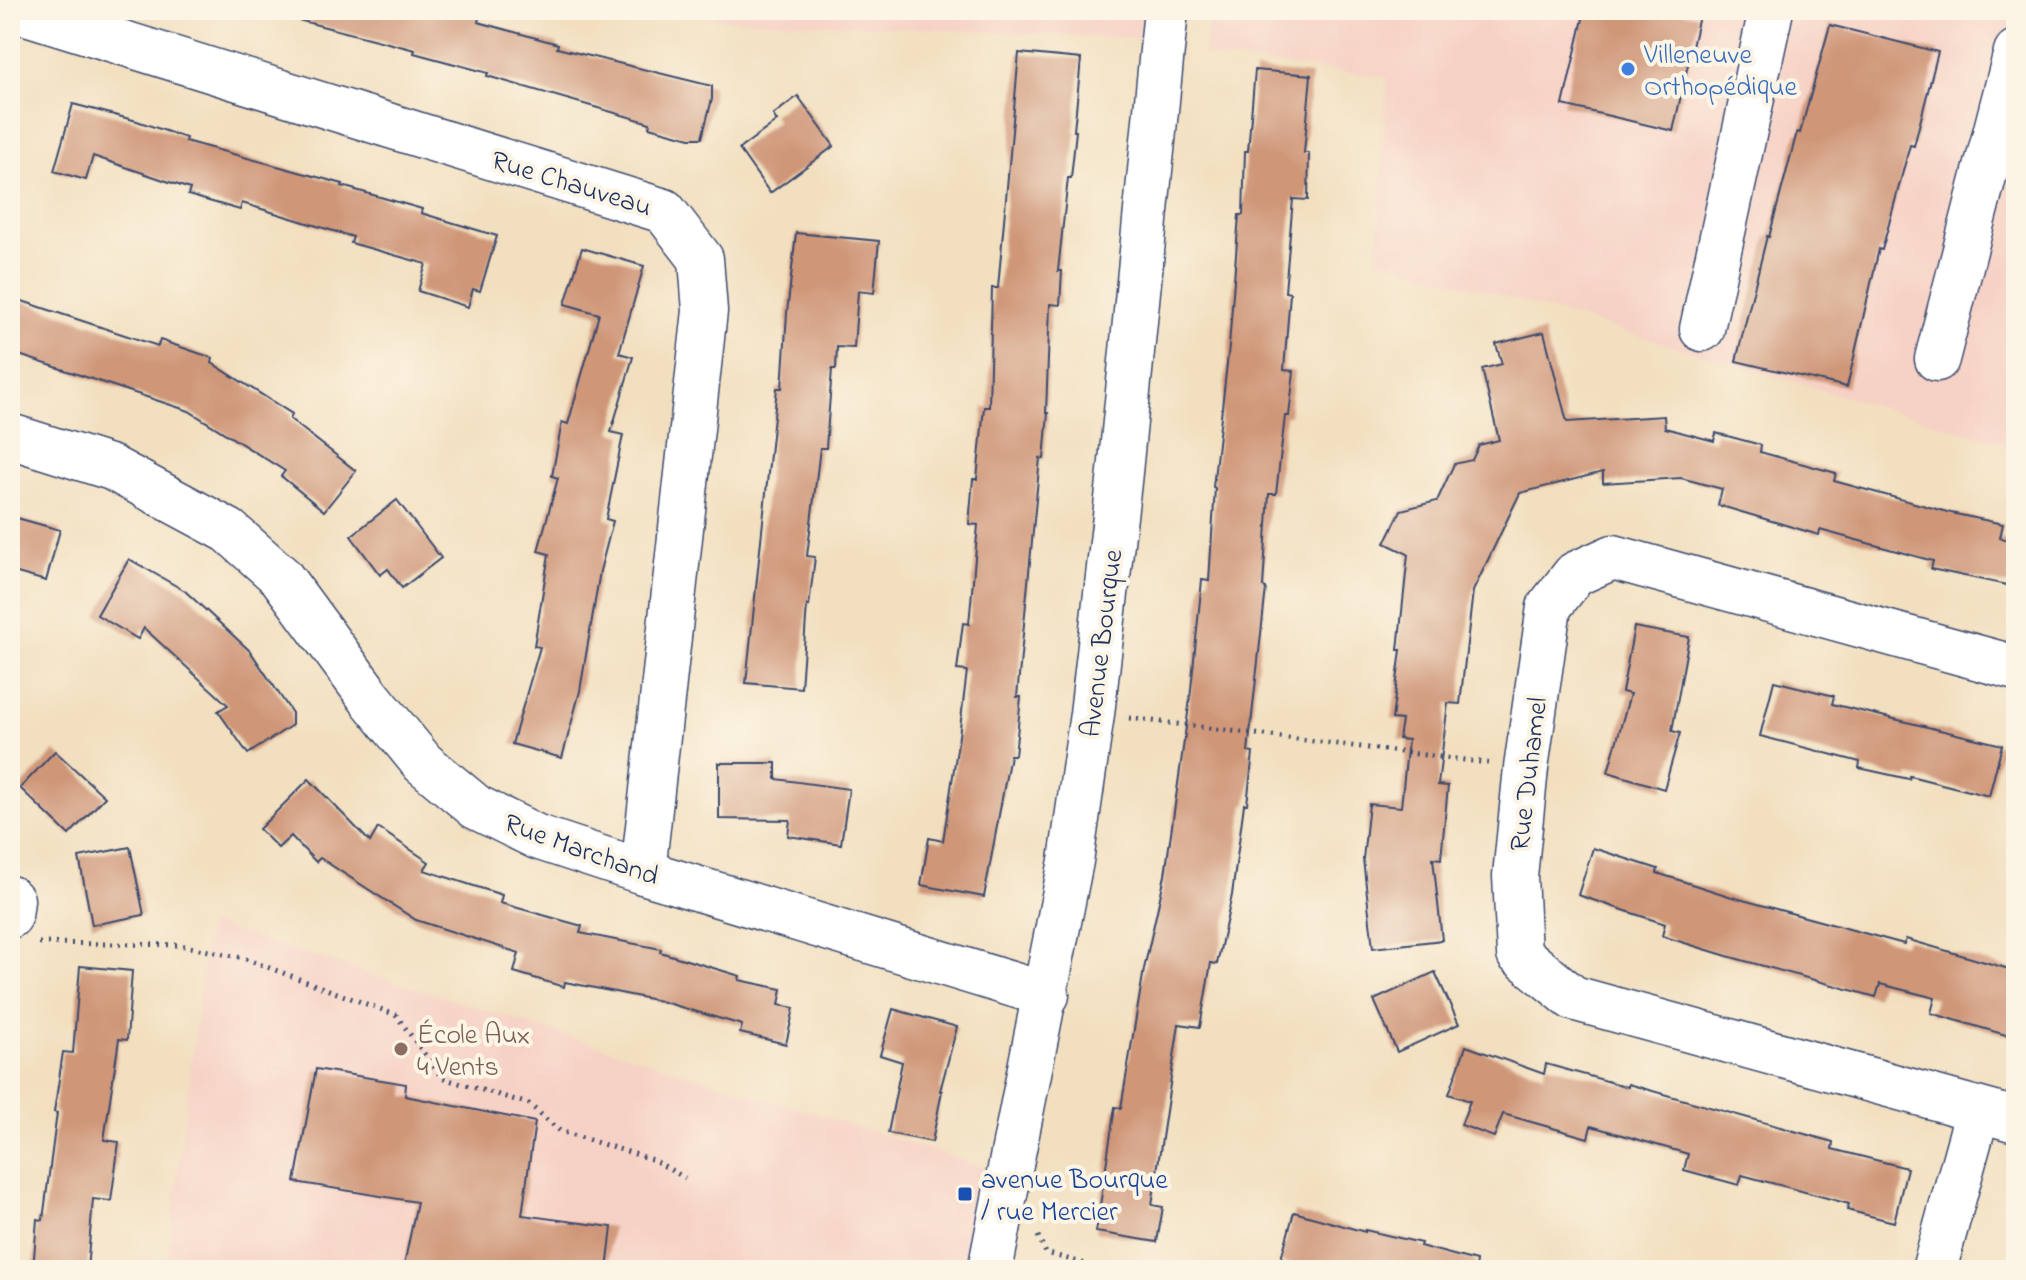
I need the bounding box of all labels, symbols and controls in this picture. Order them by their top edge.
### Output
place label: Villeneuve Orthopédique [1643,36,1797,109]
marker: Villeneuve Orthopédique [1619,60,1637,78]
street label: Rue Chauveau [486,141,656,229]
street label: Avenue Bourque [1072,547,1135,740]
street label: Rue Duhamel [1501,695,1560,854]
street label: Rue Marchand [498,804,664,898]
place label: École Aux 4 Vents [417,1016,530,1089]
marker: École Aux 4 Vents [392,1040,410,1058]
place label: avenue Bourque / rue Mercier [981,1161,1168,1234]
marker: avenue Bourque / rue Mercier [956,1185,974,1203]

